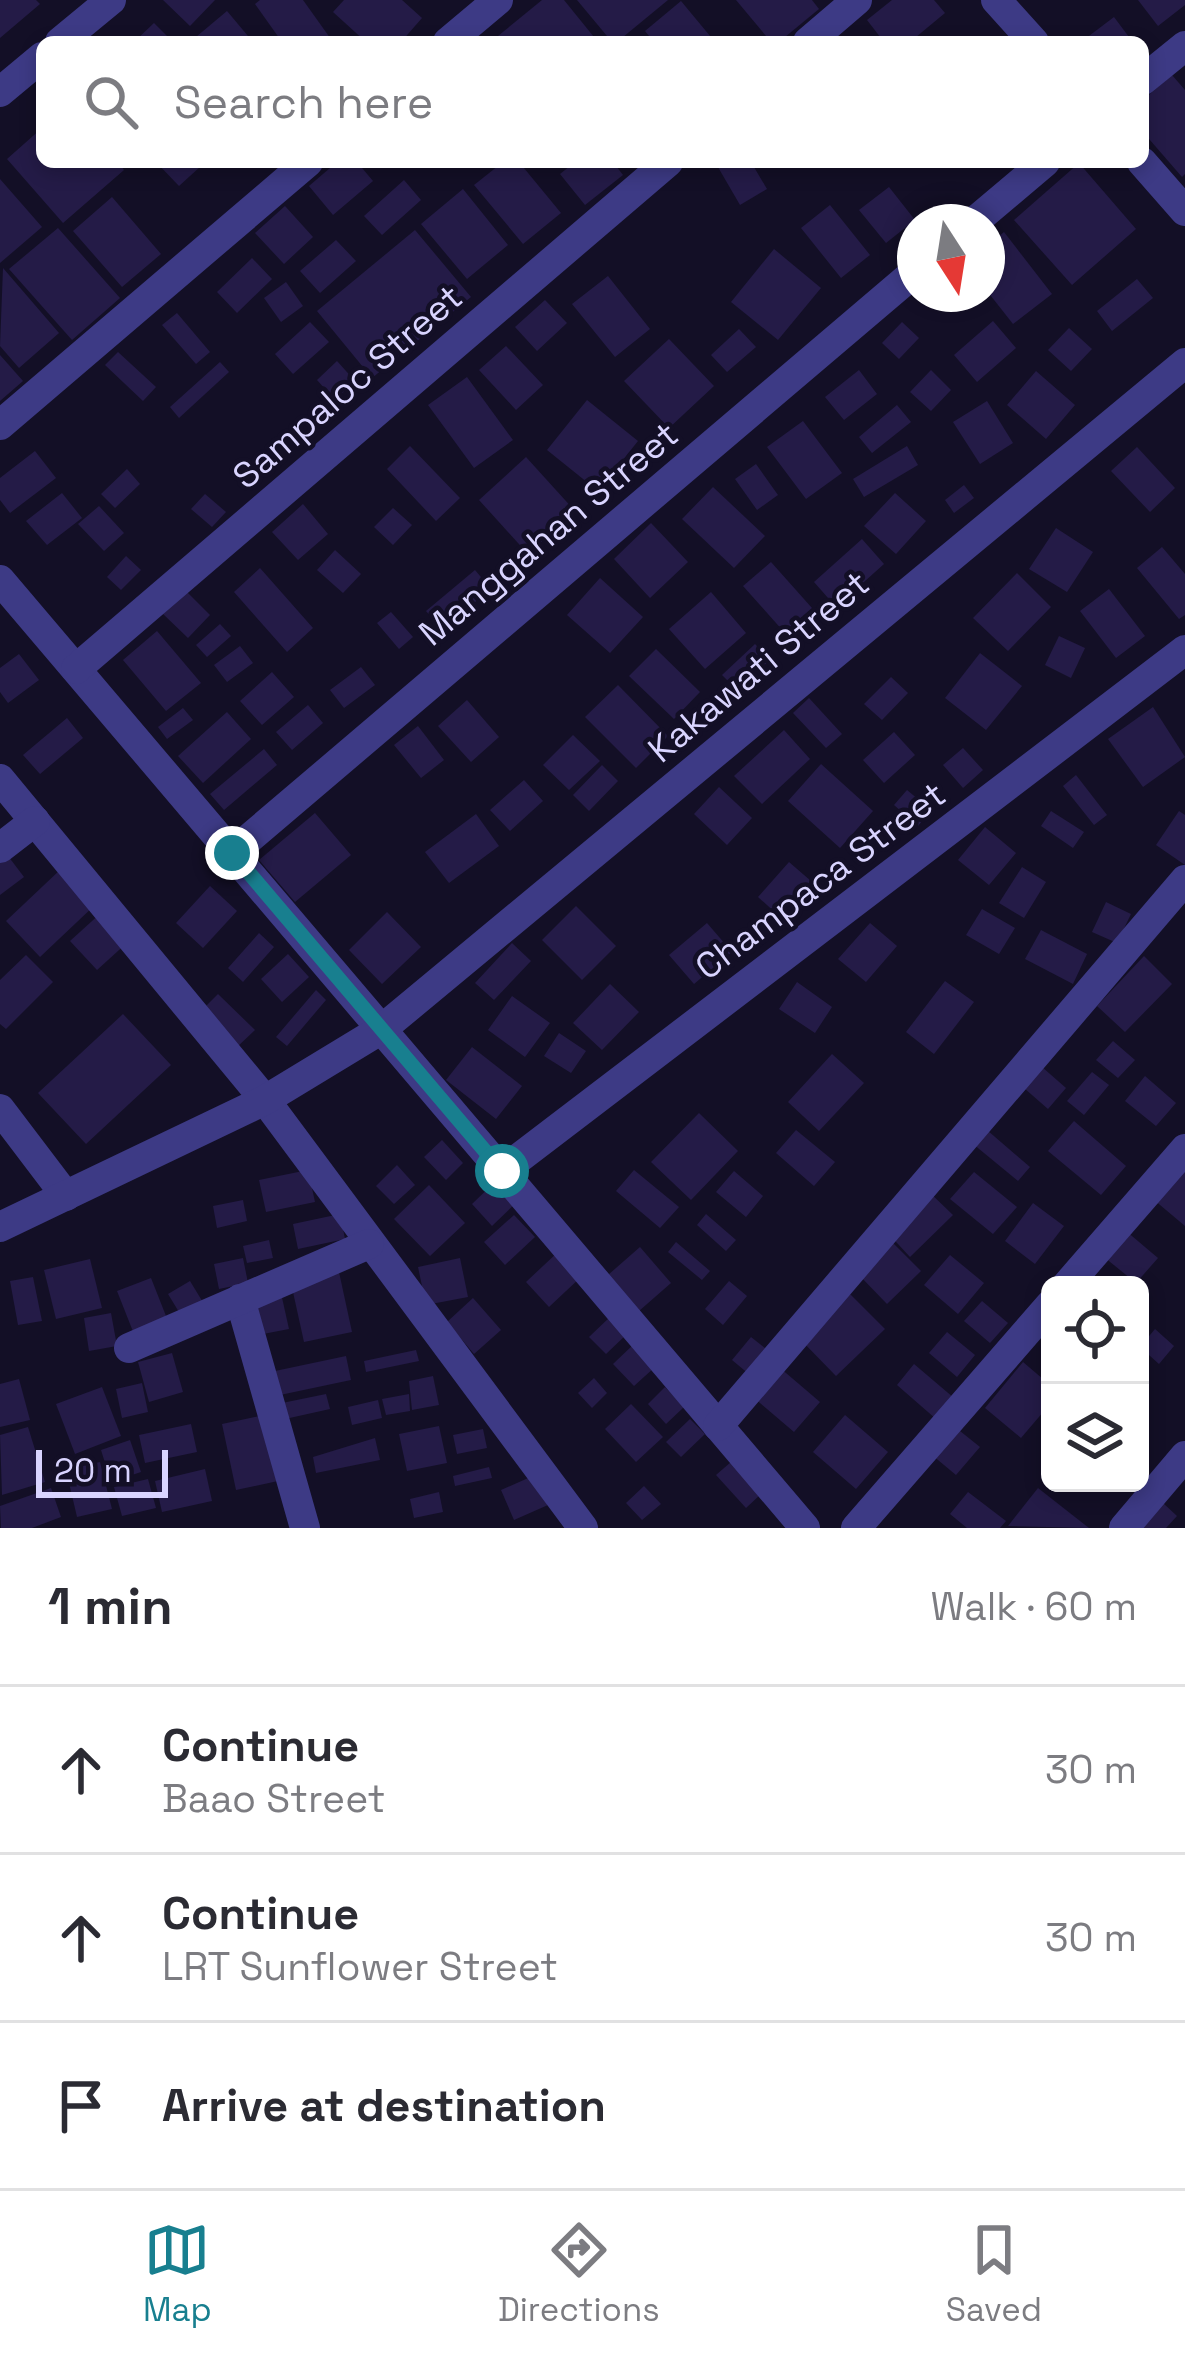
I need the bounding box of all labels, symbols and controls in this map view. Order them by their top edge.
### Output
search box [36,36,1149,168]
icon: search [78,69,144,135]
text: Search here [174,74,433,131]
north arrow [897,204,1005,312]
street label: Sampaloc Street [223,274,472,499]
street label: Manggahan Street [409,412,688,656]
street label: Kakawati Street [639,561,879,773]
street label: Champaca Street [686,772,955,990]
route end [205,826,259,880]
route start [475,1144,529,1198]
map controls [1041,1276,1149,1492]
button: locate [1041,1276,1149,1384]
button: layers [1041,1384,1149,1492]
scale bar [36,1444,168,1497]
text: 20 m [54,1450,132,1492]
text: 1 min [48,1574,173,1639]
text: Walk · 60 m [931,1582,1137,1631]
text: Continue [162,1717,359,1774]
icon: ahead [48,1737,114,1803]
text: 30 m [1045,1745,1137,1794]
text: Baao Street [162,1774,385,1823]
text: Continue [162,1885,359,1942]
icon: ahead [48,1905,114,1971]
text: 30 m [1045,1913,1137,1962]
text: LRT Sunflower Street [162,1942,558,1991]
icon: arrive [48,2073,114,2139]
text: Arrive at destination [162,2077,606,2134]
tab: Map [143,2217,212,2331]
tab: Directions [498,2217,660,2331]
tab: Saved [946,2217,1042,2331]

